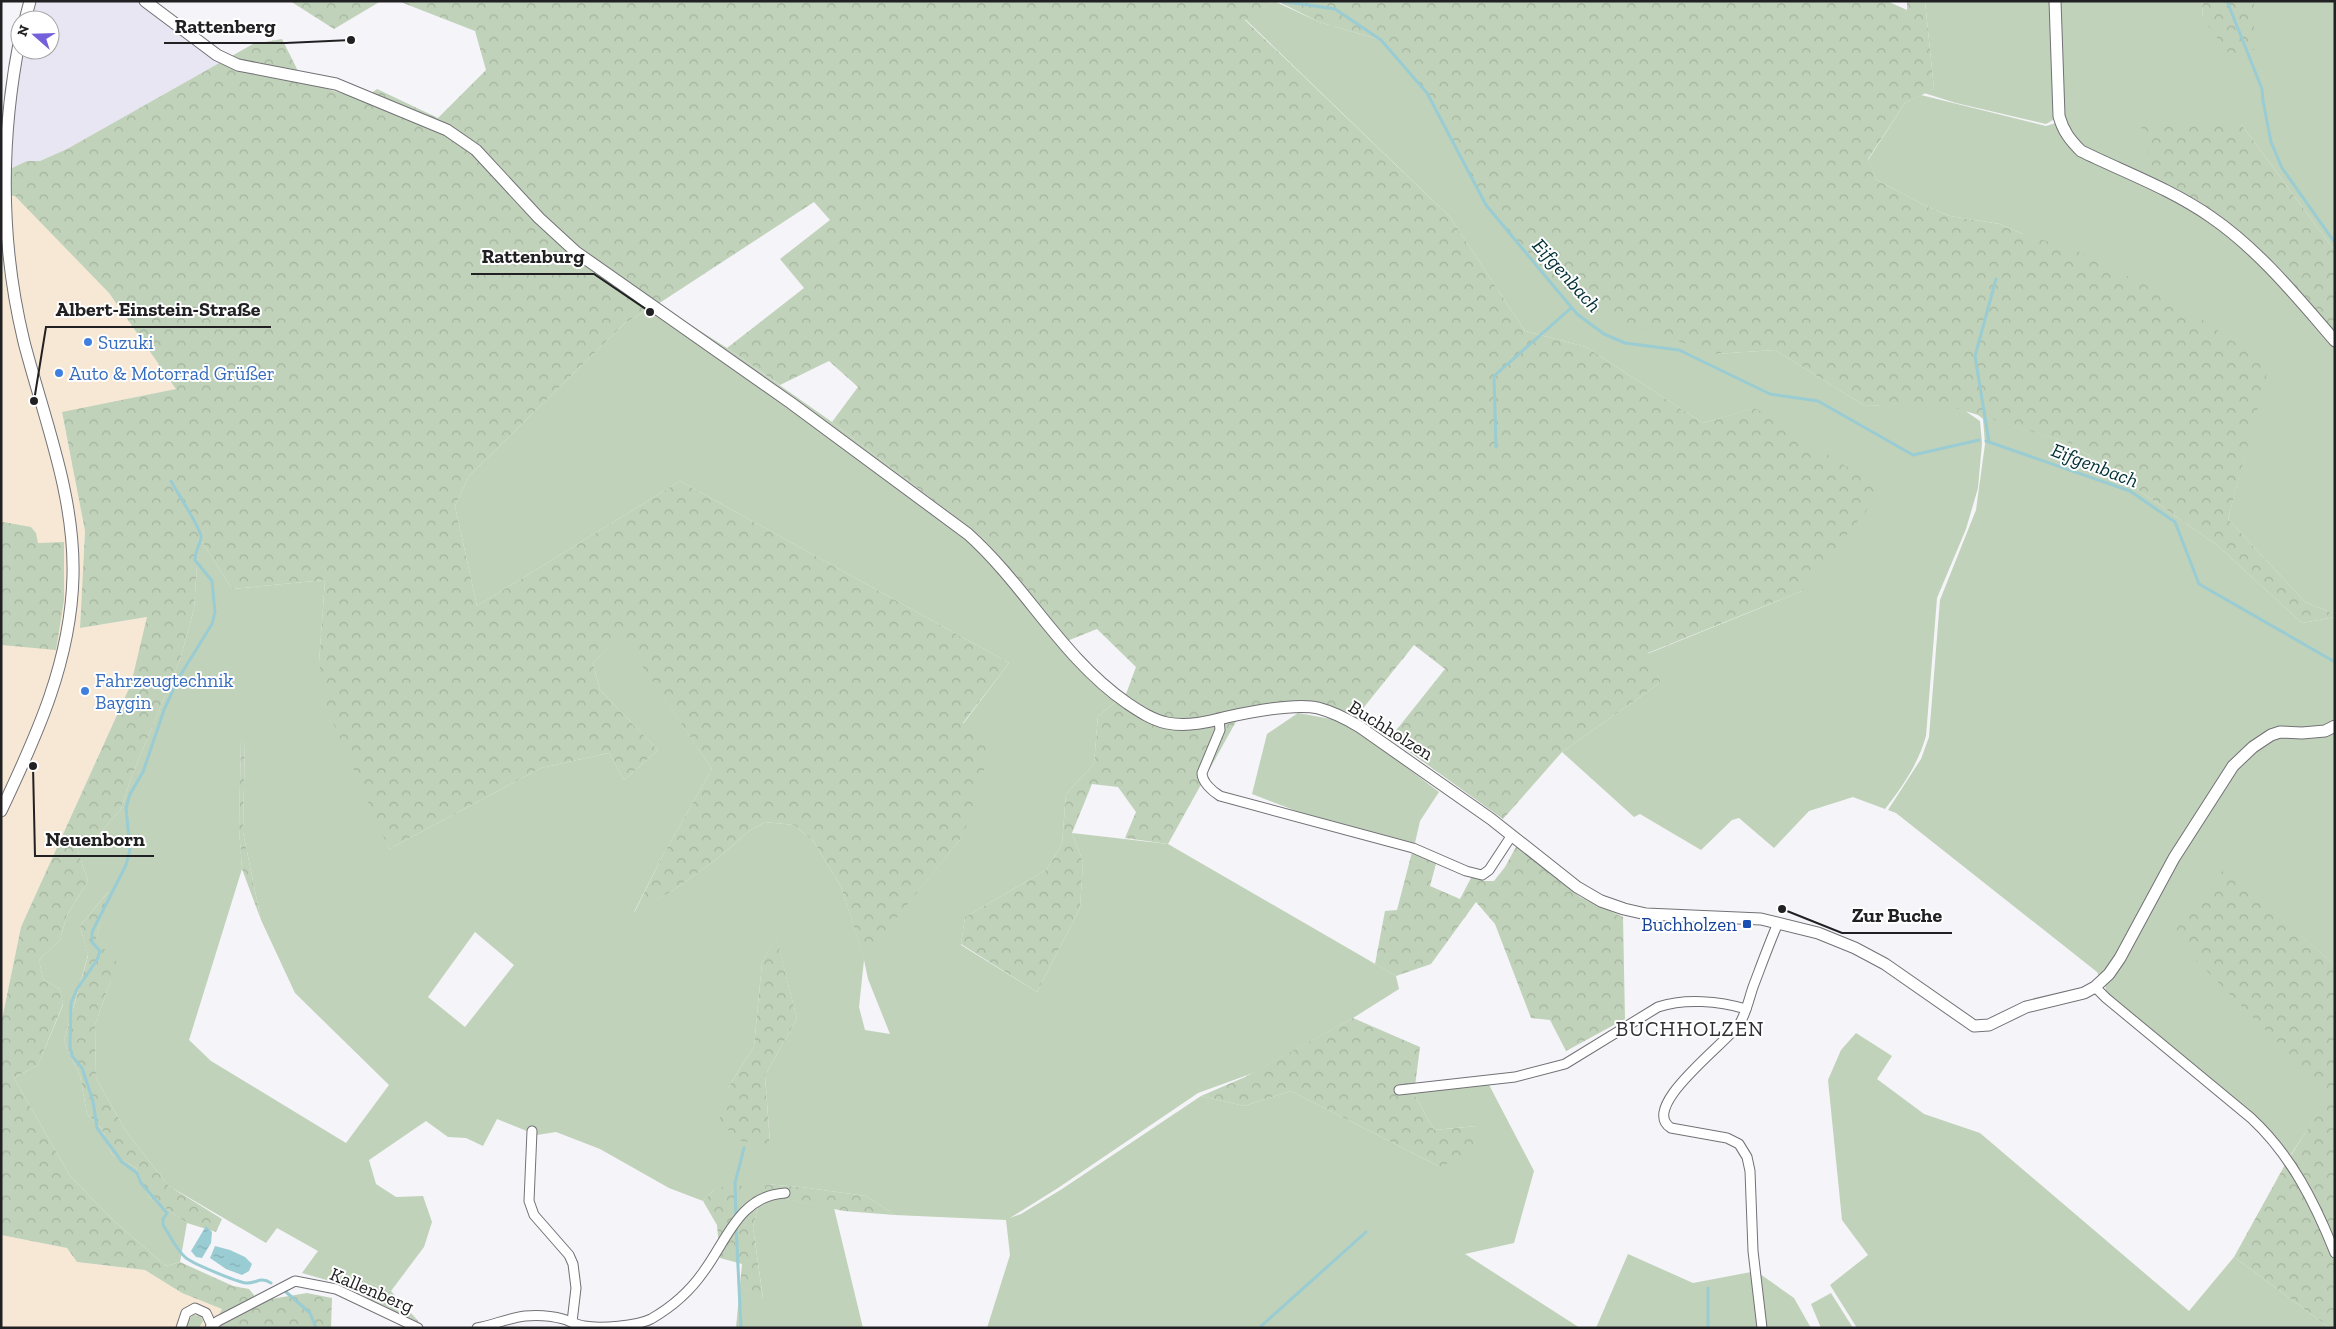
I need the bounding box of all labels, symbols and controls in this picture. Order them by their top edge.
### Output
callout: Rattenberg [164,8,286,43]
north arrow [10,10,60,60]
text: Rattenberg [174,14,276,38]
text: N [13,22,33,39]
water label: Eifgenbach [1528,233,1606,317]
callout: Rattenburg [471,239,594,274]
text: Rattenburg [481,244,585,268]
callout: Albert-Einstein-Straße [46,292,271,327]
text: Albert-Einstein-Straße [56,297,261,321]
place label: Suzuki [98,331,153,354]
marker: Suzuki [82,336,94,348]
place label: Auto & Motorrad Grüßer [69,362,275,385]
marker: Auto & Motorrad Grüßer [53,367,65,379]
water label: Eifgenbach [2048,437,2142,493]
place label: Fahrzeugtechnik Baygin [95,669,234,714]
marker: Fahrzeugtechnik Baygin [79,685,91,697]
street label: Buchholzen [1344,695,1438,765]
callout: Neuenborn [35,821,154,856]
text: Neuenborn [45,827,145,851]
callout: Zur Buche [1842,898,1952,933]
text: Zur Buche [1852,903,1942,927]
place label: Buchholzen [1641,913,1737,936]
marker: Buchholzen [1741,918,1753,930]
district label: BUCHHOLZEN [1616,1016,1764,1041]
street label: Kallenberg [327,1262,418,1318]

